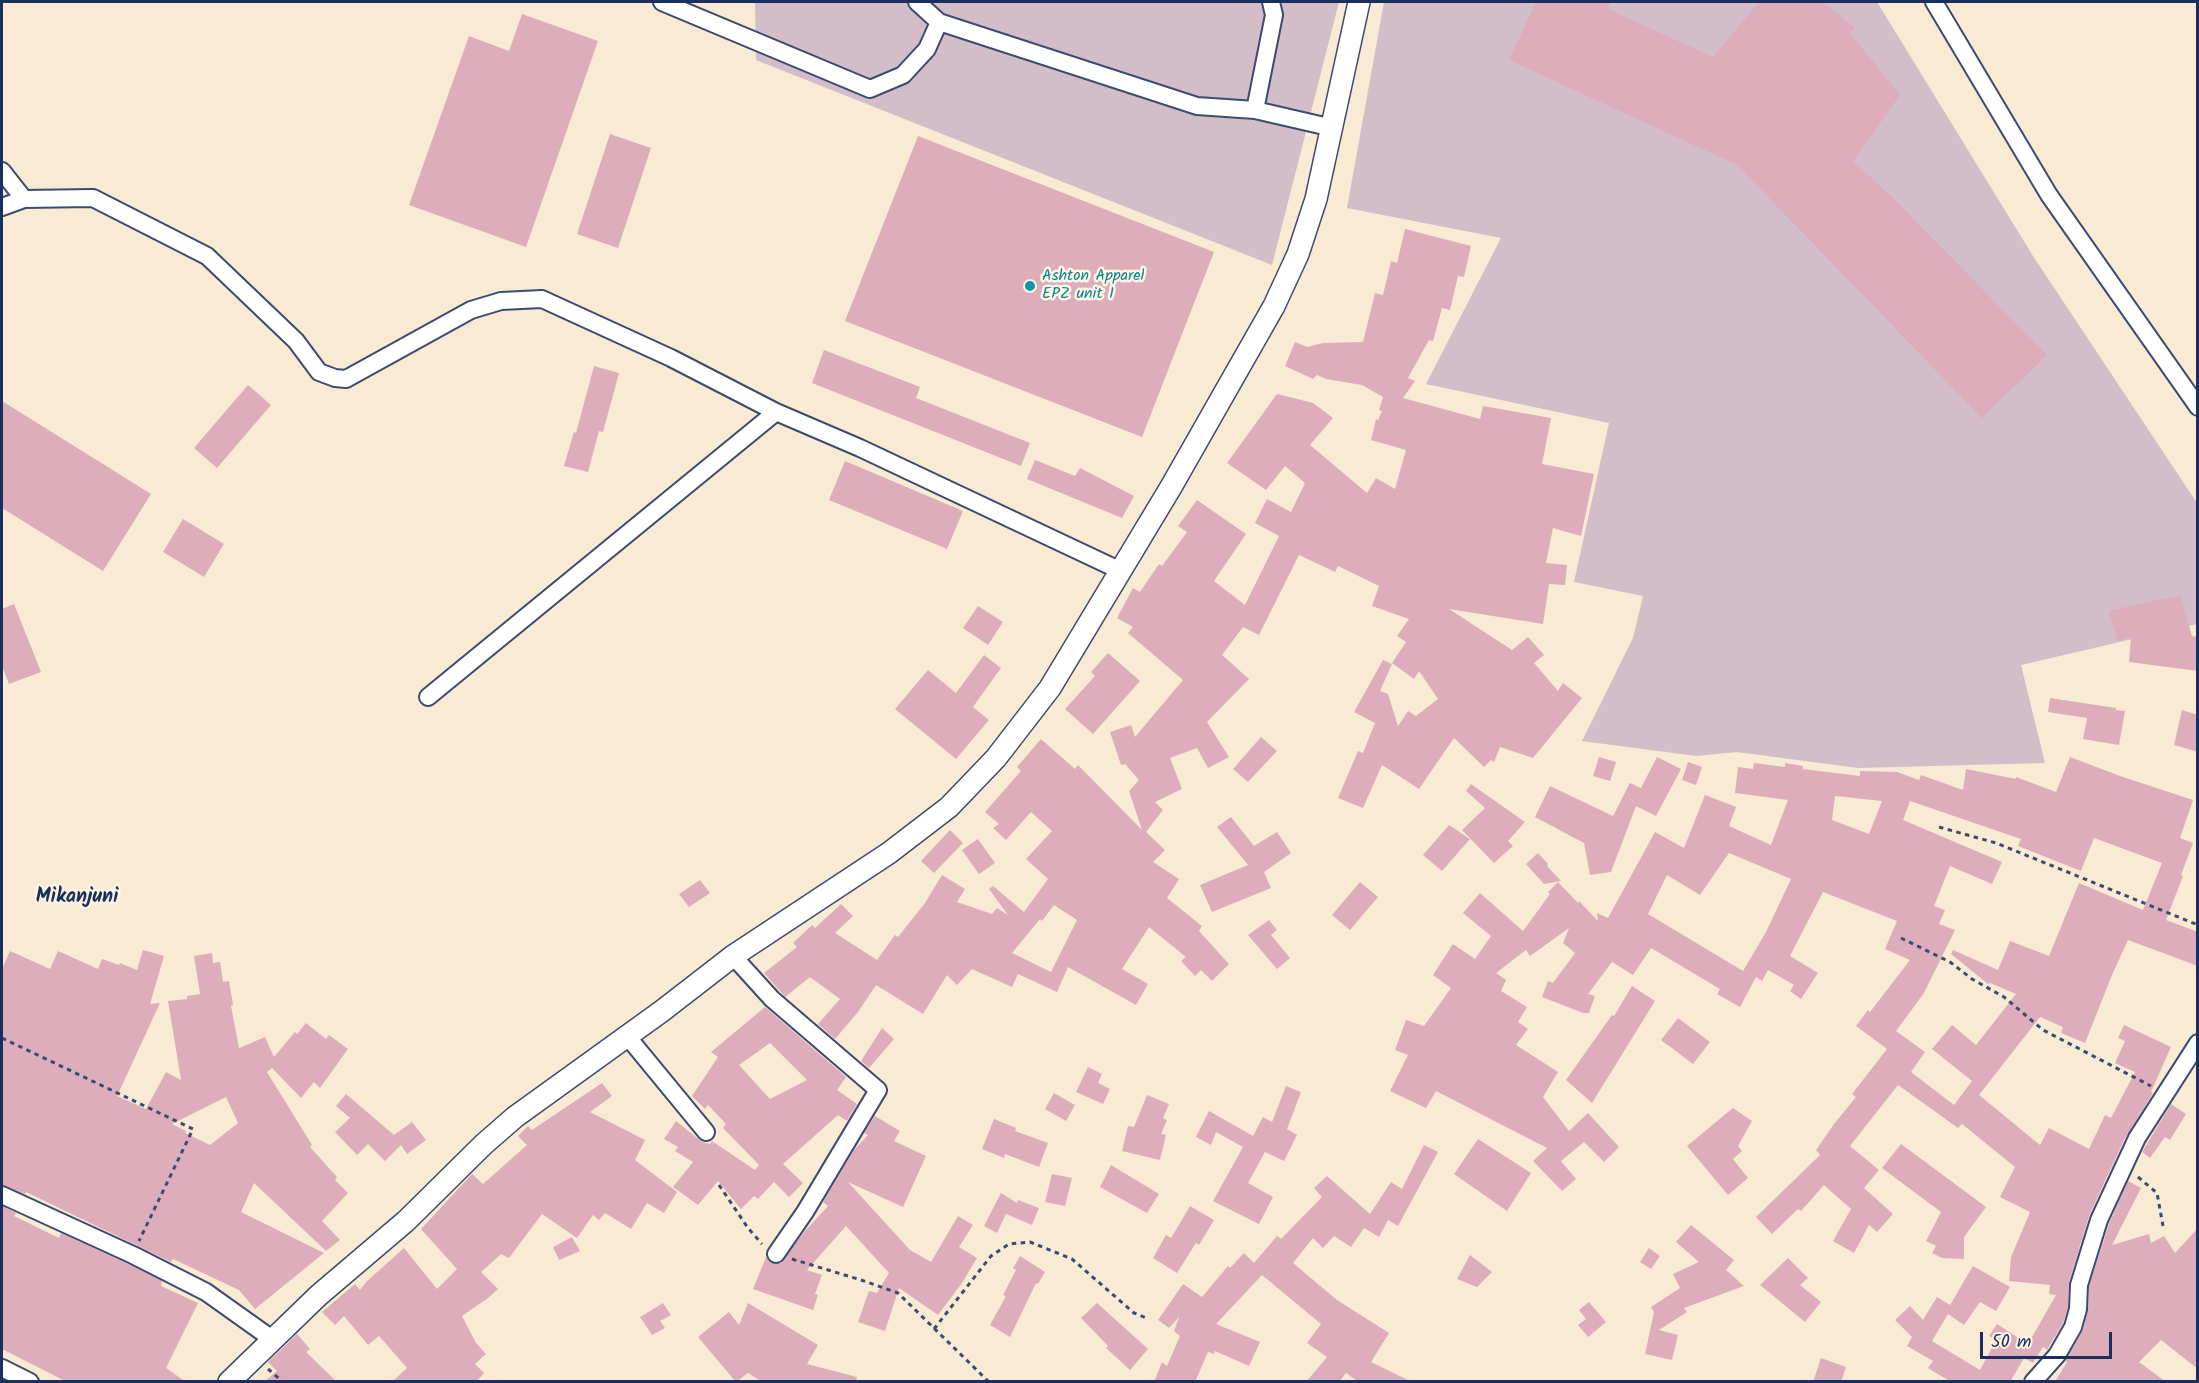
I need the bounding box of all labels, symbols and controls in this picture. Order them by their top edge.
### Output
place label: Ashton Apparel EPZ unit 1 [1042,267,1144,305]
marker: Ashton Apparel EPZ unit 1 [1023,279,1037,293]
district label: Mikanjuni [36,887,118,911]
scale bar [1983,1320,2115,1358]
text: 50 m [1991,1328,2031,1357]

